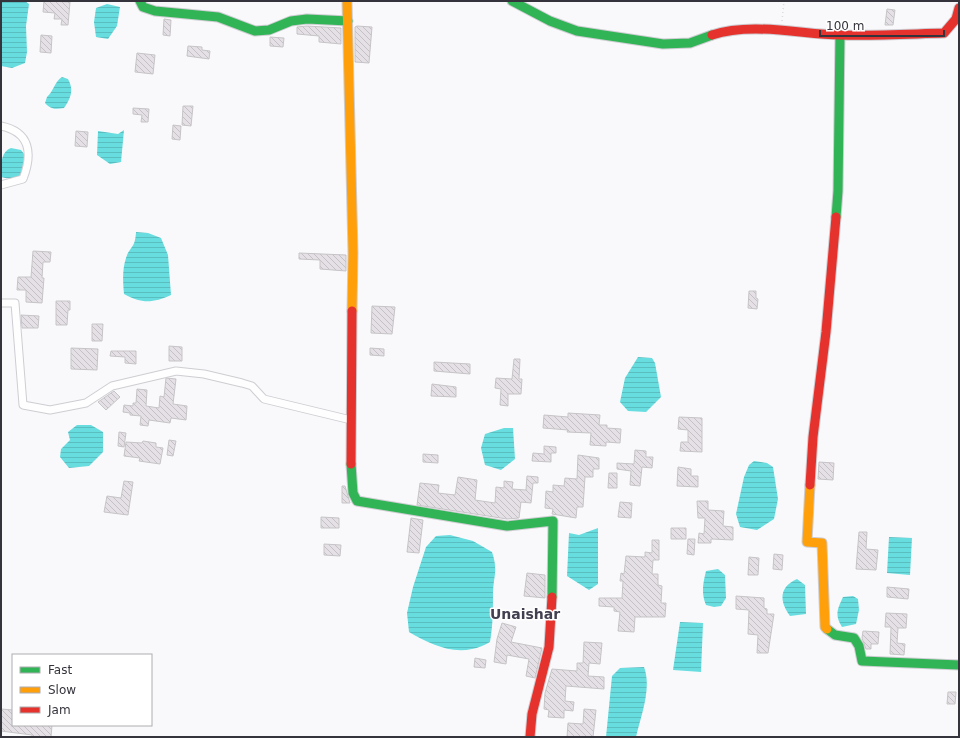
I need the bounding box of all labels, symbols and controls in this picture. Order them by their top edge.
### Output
scale bar [820,12,944,38]
text: 100 m [826,19,864,33]
district label: Unaishar [490,606,560,622]
legend [12,654,152,726]
text: Fast [48,663,72,677]
text: Slow [48,683,76,697]
text: Jam [47,703,71,717]

